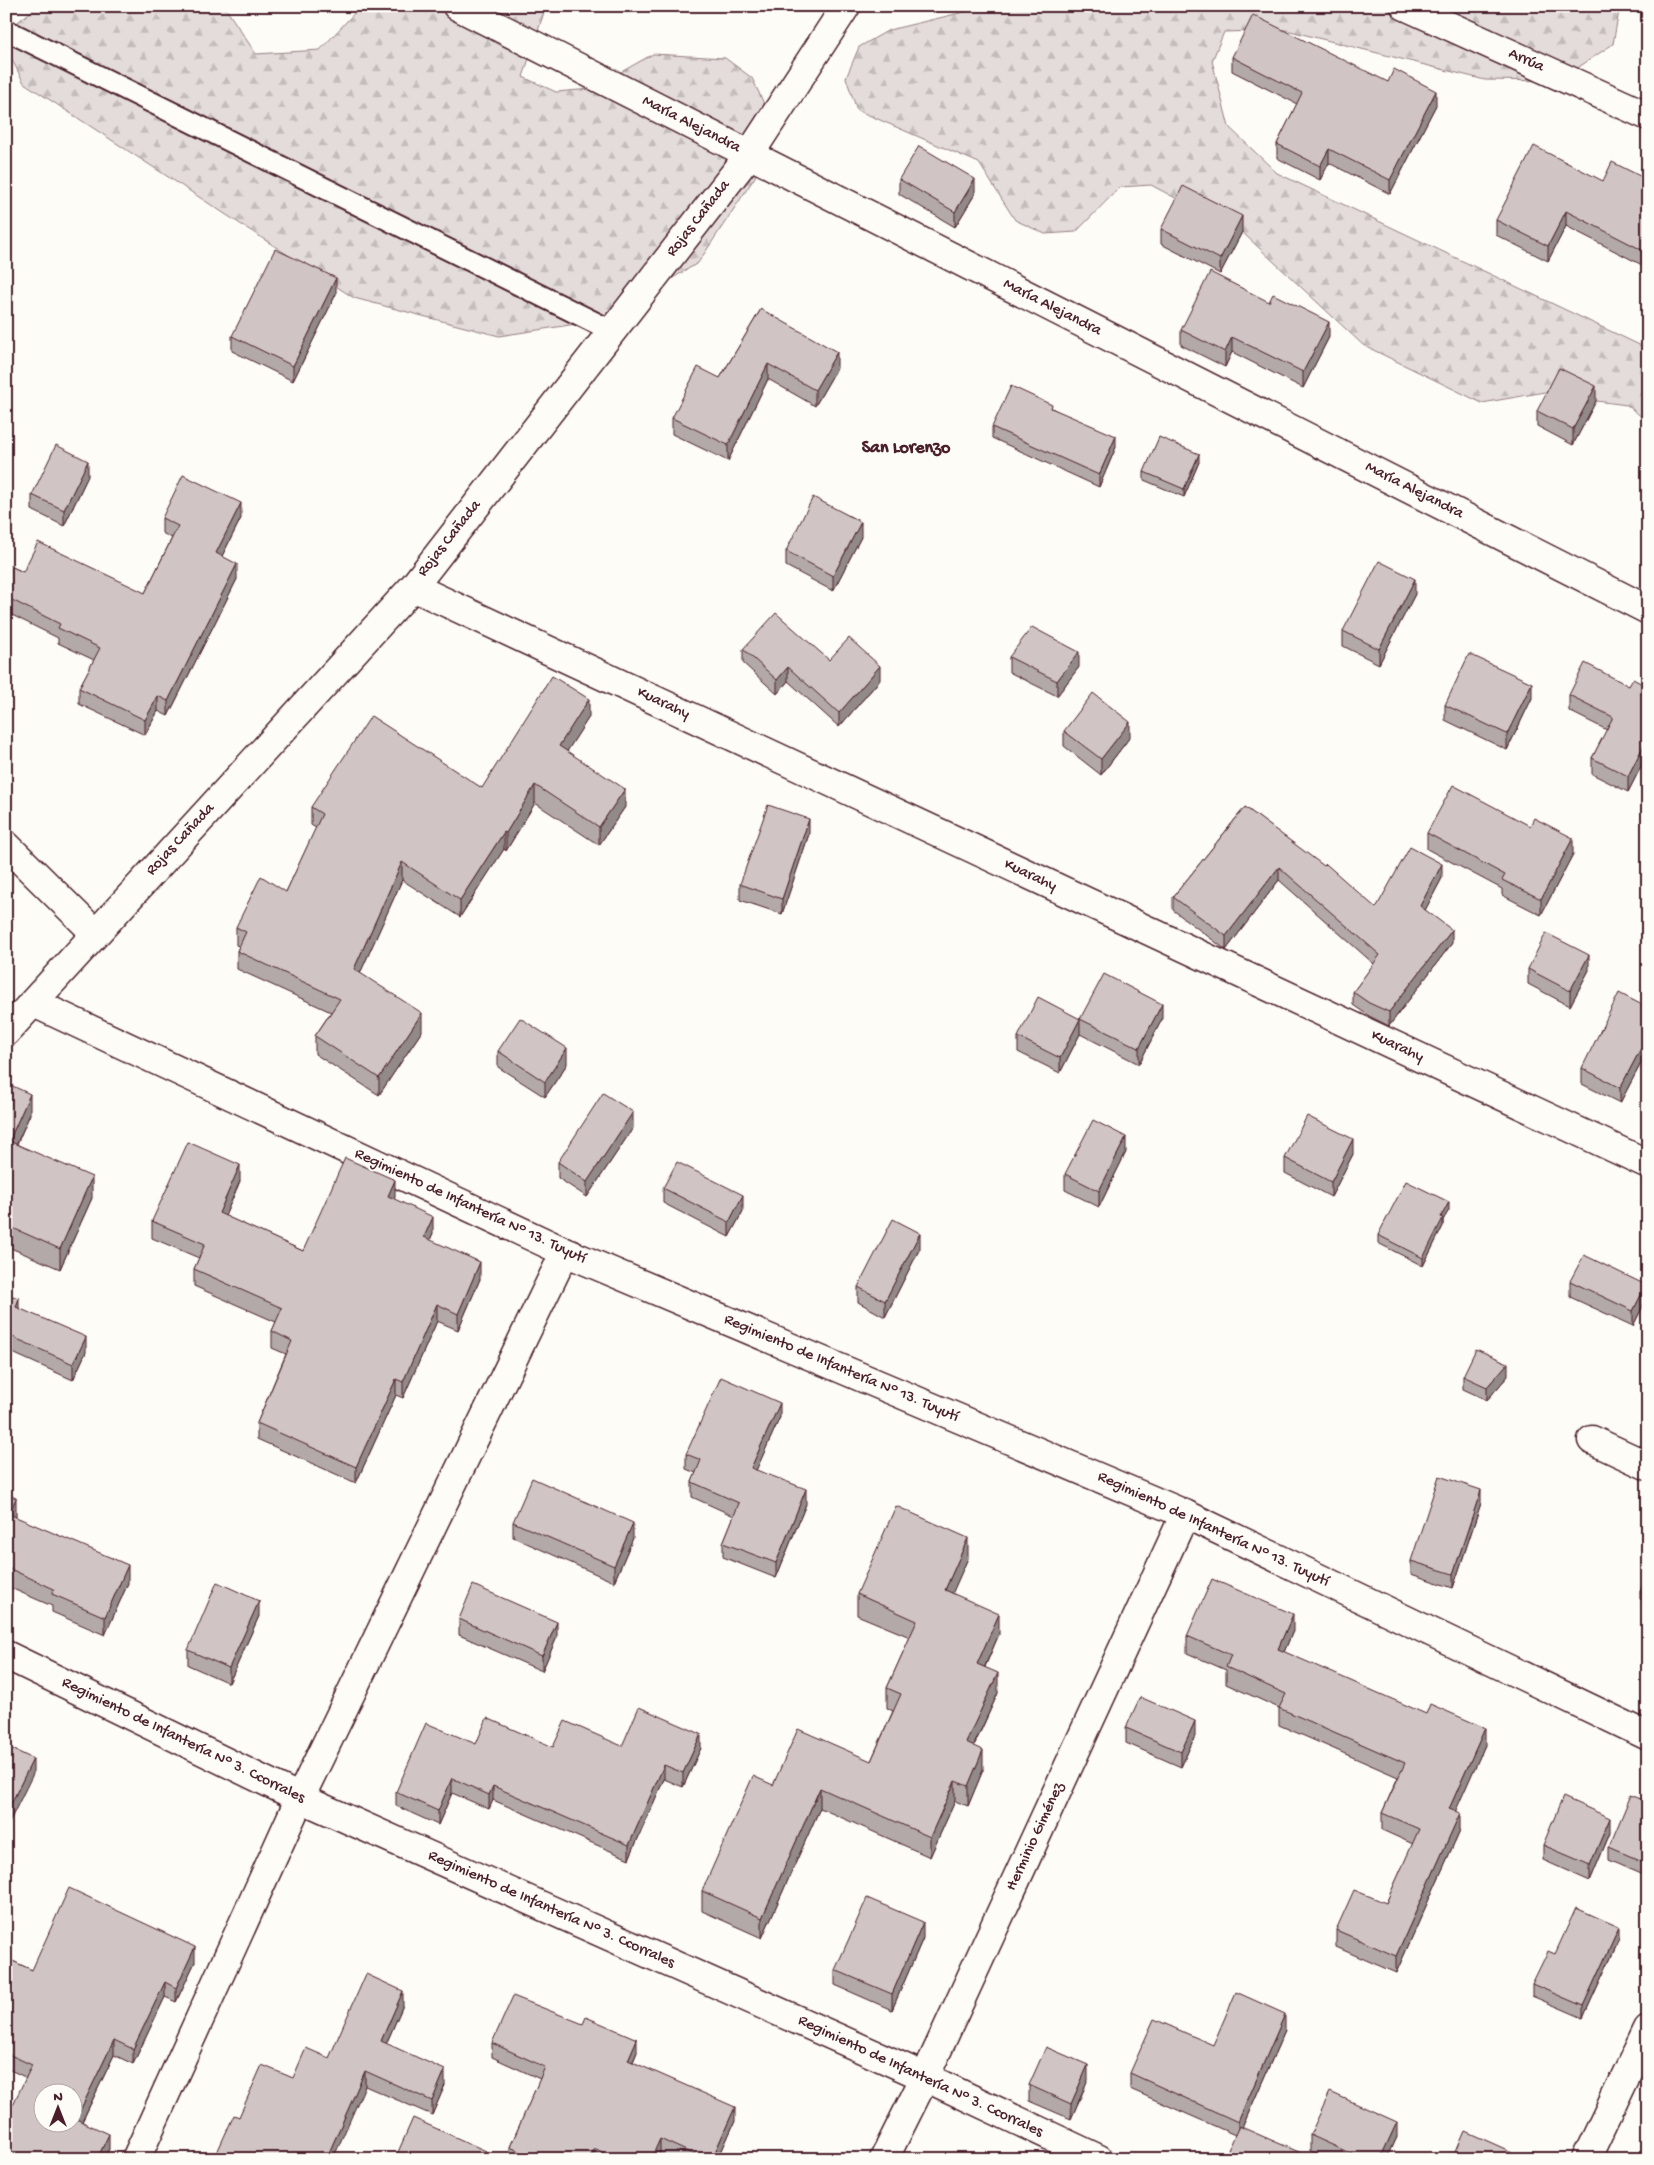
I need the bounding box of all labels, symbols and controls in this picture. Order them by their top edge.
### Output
street label: Arrúa [1505,45,1548,78]
street label: María Alejandra [639,92,744,159]
street label: Rojas Cañada [663,176,736,261]
street label: María Alejandra [1000,275,1105,342]
district label: San Lorenzo [862,438,951,459]
street label: María Alejandra [1362,458,1467,525]
street label: Rojas Cañada [414,496,487,581]
street label: Kuarahy [634,684,693,725]
street label: Rojas Cañada [143,799,220,880]
street label: Kuarahy [1001,856,1060,897]
street label: Kuarahy [1368,1027,1427,1068]
street label: Regimiento de Infantería N° 13. Tuyutí [351,1145,589,1269]
street label: Regimiento de Infantería N° 13. Tuyutí [721,1311,962,1427]
street label: Regimiento de Infantería N° 13. Tuyutí [1094,1468,1332,1592]
street label: Regimiento de Infantería N° 3. Ccorrales [58,1674,309,1809]
street label: Herminio Giménez [1003,1779,1070,1894]
street label: Regimiento de Infantería N° 3. Ccorrales [425,1847,678,1974]
street label: Regimiento de Infantería N° 3. Ccorrales [794,2012,1047,2143]
north arrow [32,2082,82,2132]
text: N [53,2089,63,2106]

